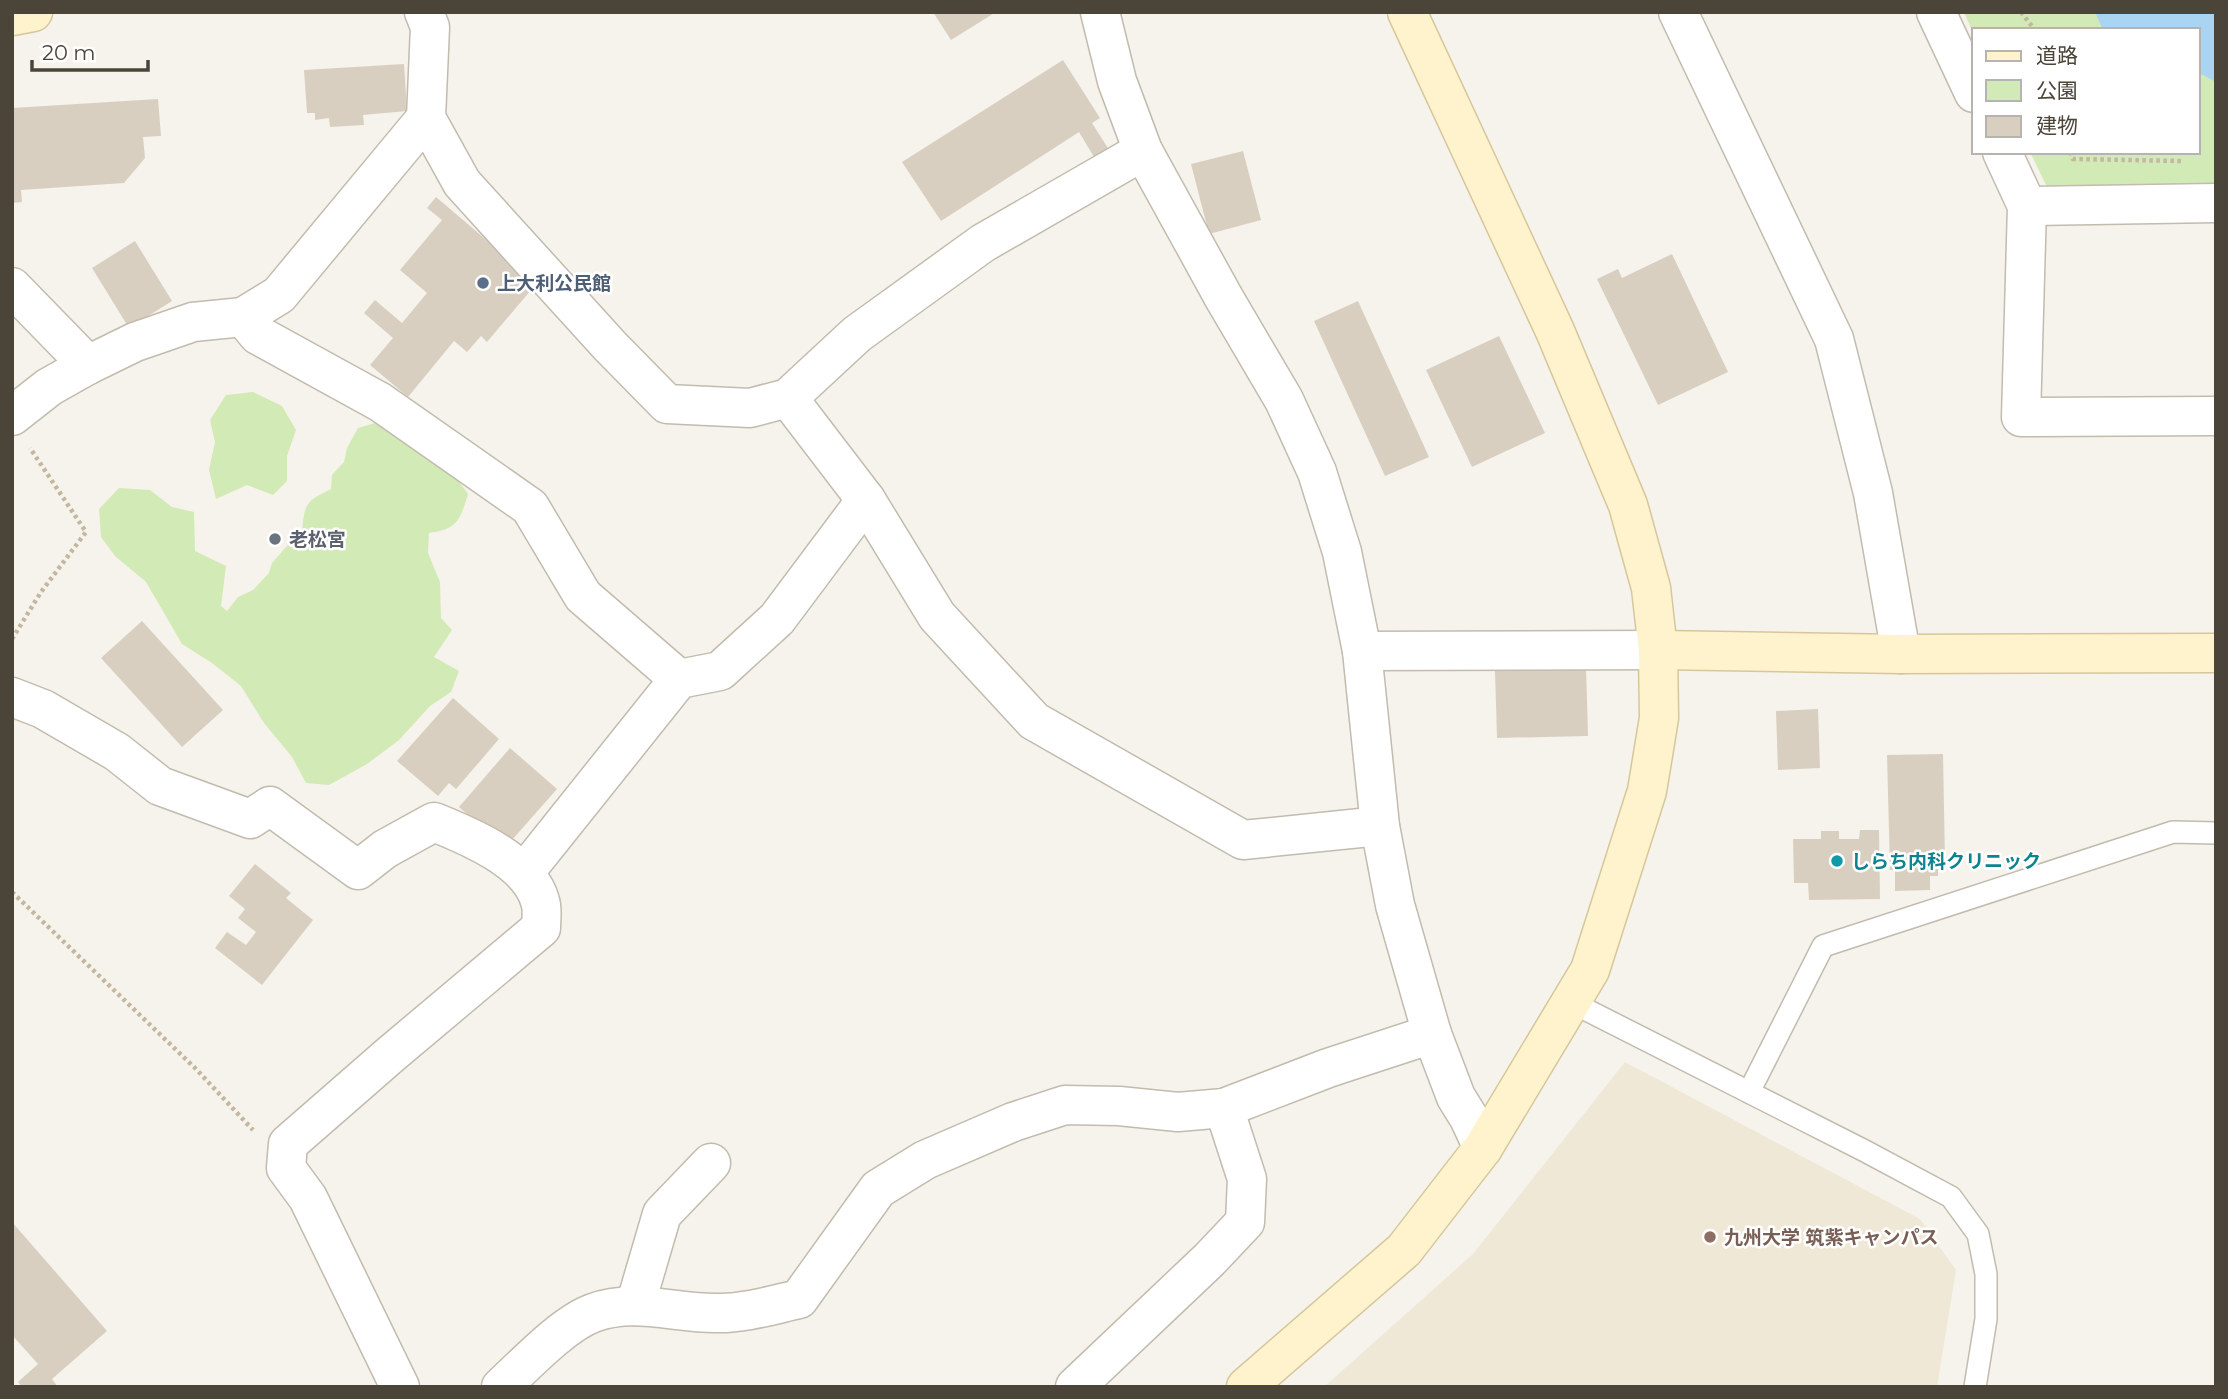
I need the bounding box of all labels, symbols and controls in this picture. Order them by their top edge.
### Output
scale bar [32,28,147,72]
legend [1972,28,2200,154]
text: 20 m [42,40,96,65]
text: 道路 [2036,43,2078,68]
text: 公園 [2036,78,2078,103]
text: 建物 [2036,113,2078,138]
place label: 上大利公民館 [497,272,611,295]
marker: 上大利公民館 [475,275,491,291]
place label: 老松宮 [289,528,346,551]
marker: 老松宮 [267,531,283,547]
place label: しらち内科クリニック [1851,850,2041,873]
marker: しらち内科クリニック [1829,853,1845,869]
place label: 九州大学 筑紫キャンパス [1724,1226,1938,1249]
marker: 九州大学 筑紫キャンパス [1702,1229,1718,1245]

